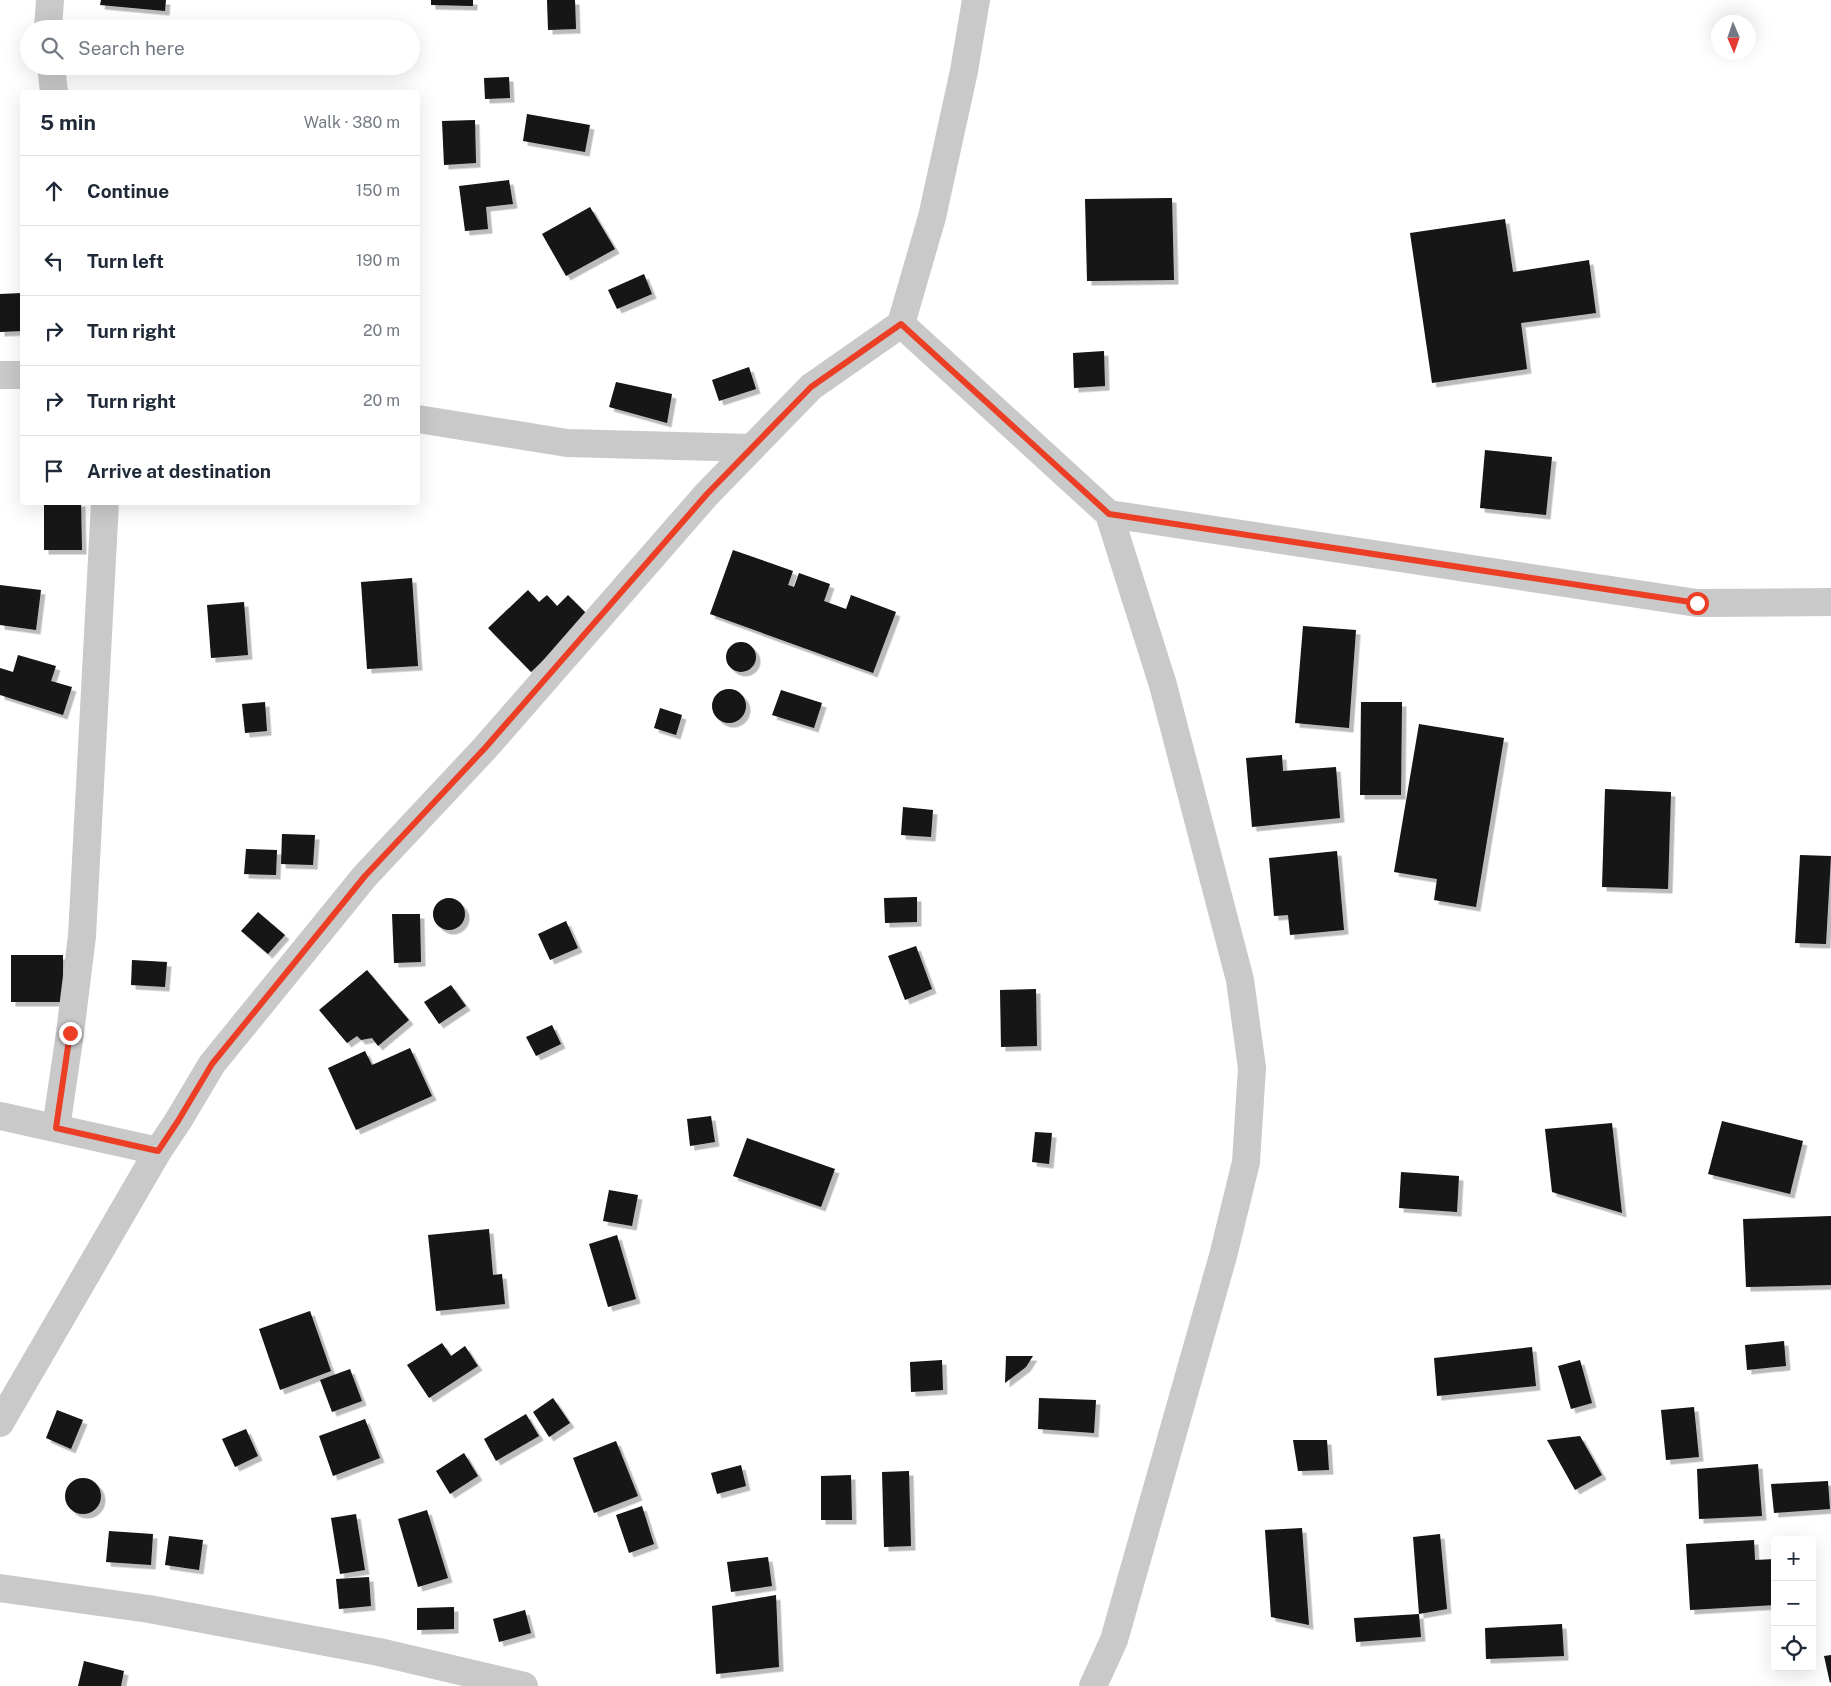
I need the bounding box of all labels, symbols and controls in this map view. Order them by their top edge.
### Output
north arrow [1711,15,1756,60]
search box [20,20,420,75]
icon: search [38,34,66,62]
text: Search here [78,37,185,59]
text: 5 min [40,110,96,135]
text: Walk · 380 m [304,113,400,132]
icon: ahead [40,177,68,205]
text: Continue [87,180,169,202]
text: 150 m [356,181,400,200]
icon: left [40,247,68,275]
text: Turn left [87,250,164,272]
text: 190 m [356,251,400,270]
icon: right [40,317,68,345]
text: Turn right [87,320,176,342]
text: 20 m [363,321,400,340]
icon: right [40,387,68,415]
text: Turn right [87,390,176,412]
text: 20 m [363,391,400,410]
icon: arrive [40,457,68,485]
text: Arrive at destination [87,460,271,482]
route start [1686,592,1709,615]
route end [59,1022,82,1045]
map controls [1771,1536,1816,1671]
button: + [1771,1536,1816,1581]
button: − [1771,1581,1816,1626]
button: locate [1771,1626,1816,1671]

